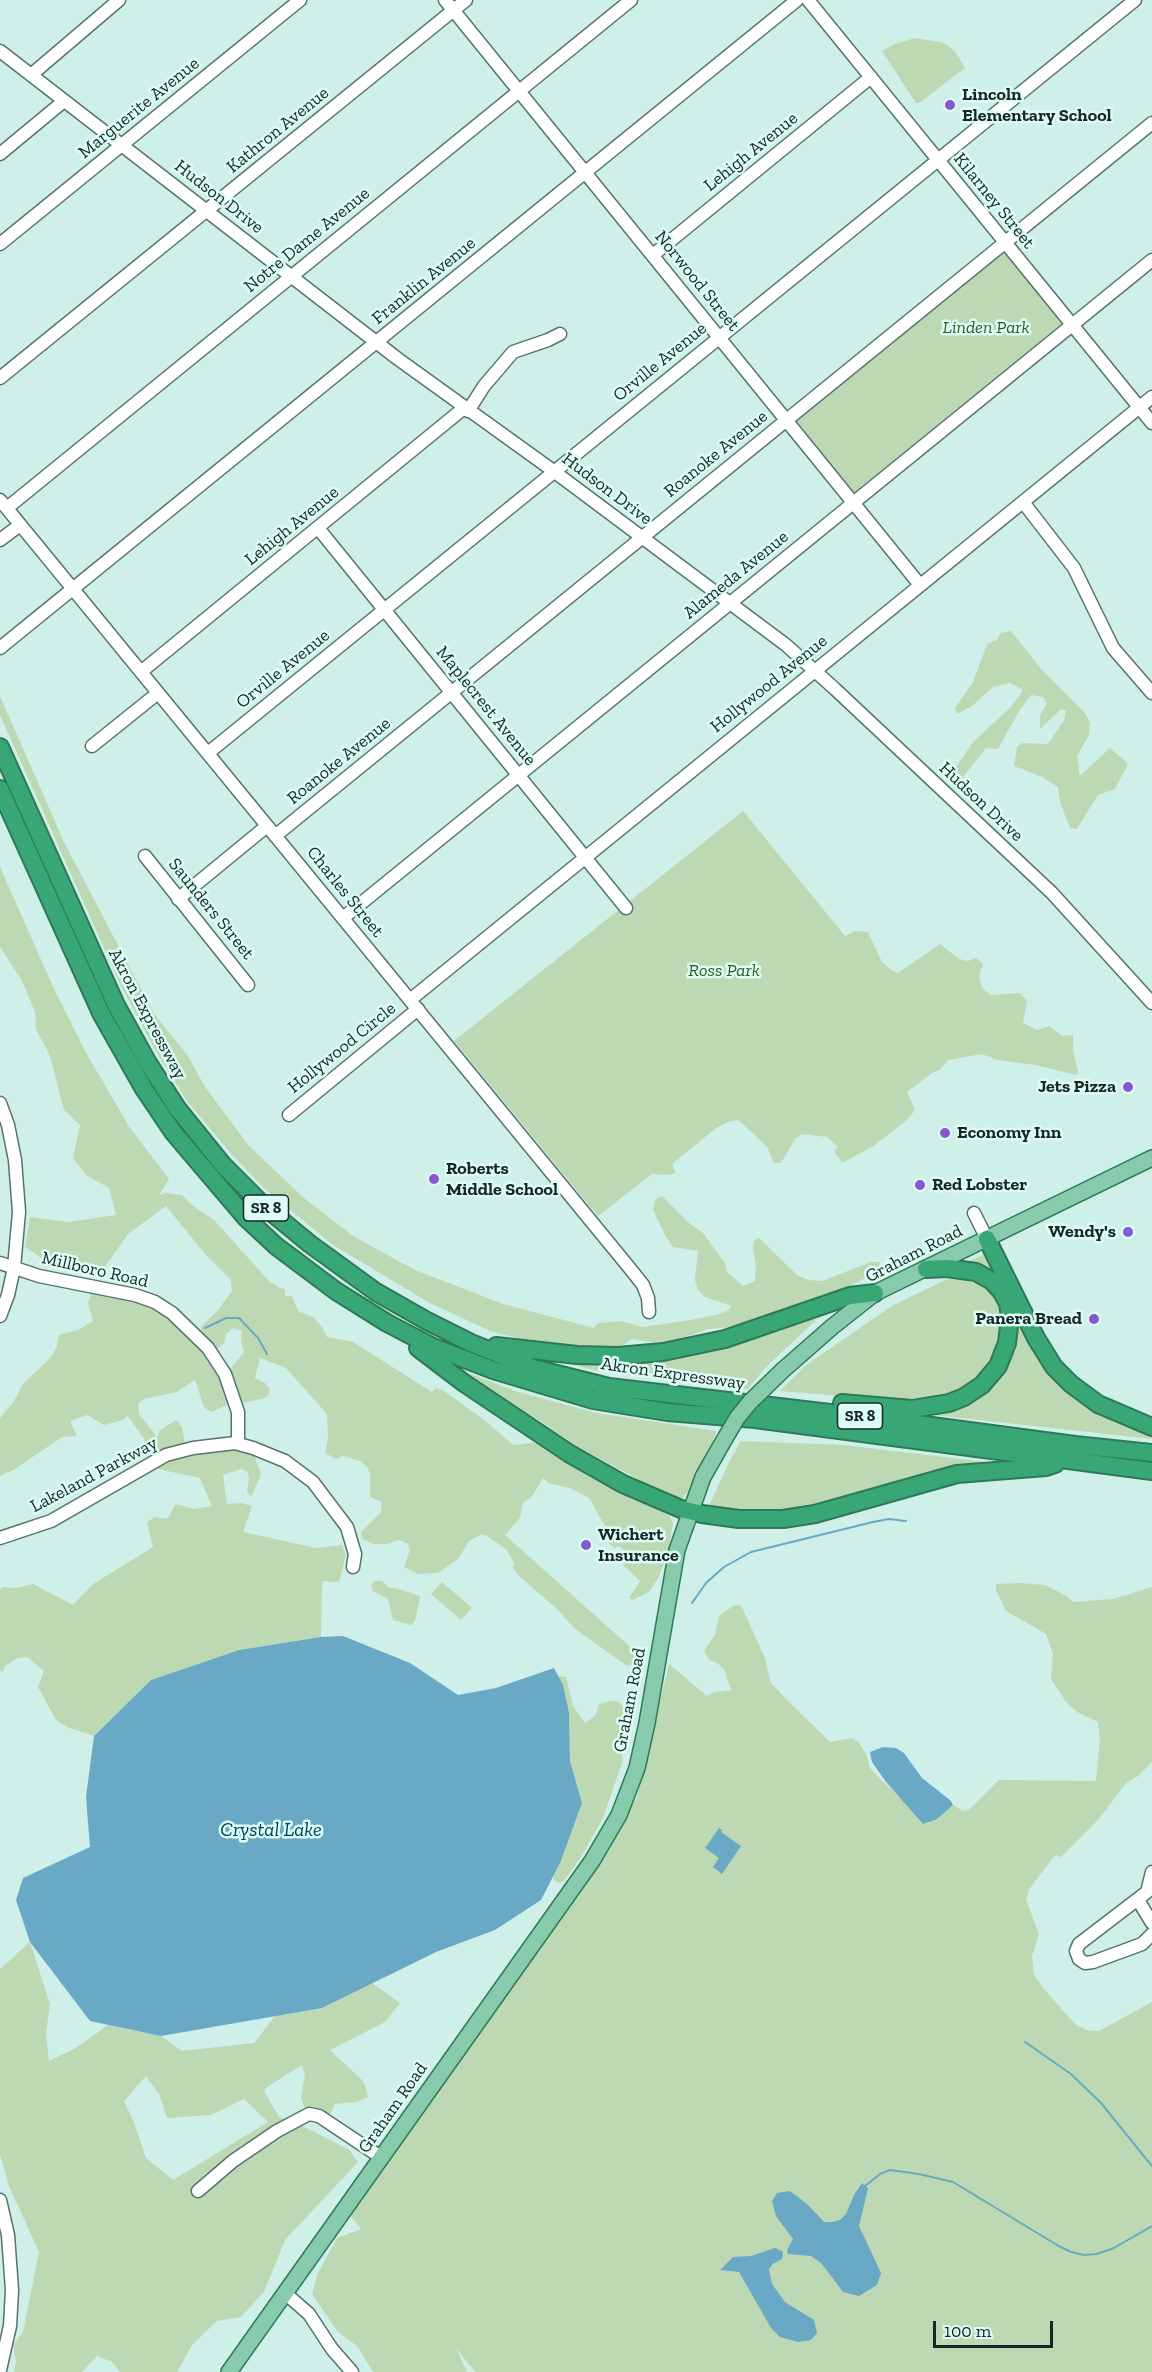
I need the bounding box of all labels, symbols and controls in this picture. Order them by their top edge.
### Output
street label: Marguerite Avenue [74,53,204,163]
street label: Kathron Avenue [223,82,333,178]
place label: Lincoln Elementary School [962,84,1112,127]
marker: Lincoln Elementary School [943,98,957,112]
street label: Lehigh Avenue [700,108,802,196]
street label: Kilarney Street [949,149,1039,253]
street label: Hudson Drive [170,156,268,238]
street label: Notre Dame Avenue [240,183,374,297]
street label: Norwood Street [650,226,744,336]
street label: Franklin Avenue [368,233,480,329]
park label: Linden Park [943,317,1029,339]
street label: Orville Avenue [609,318,711,406]
street label: Roanoke Avenue [660,406,772,502]
street label: Hudson Drive [558,448,656,530]
street label: Lehigh Avenue [241,482,343,570]
street label: Alameda Avenue [679,526,793,624]
street label: Orville Avenue [232,625,334,713]
street label: Hollywood Avenue [706,630,832,738]
street label: Maplecrest Avenue [431,642,541,770]
street label: Roanoke Avenue [283,713,395,809]
street label: Hudson Drive [934,758,1028,846]
street label: Charles Street [302,842,388,942]
street label: Saunders Street [164,854,258,964]
street label: Akron Expressway [103,945,191,1083]
park label: Ross Park [688,960,760,982]
street label: Hollywood Circle [284,998,400,1098]
place label: Jets Pizza [1038,1076,1116,1098]
marker: Jets Pizza [1121,1080,1135,1094]
place label: Economy Inn [957,1122,1062,1144]
marker: Economy Inn [938,1126,952,1140]
place label: Roberts Middle School [446,1158,558,1200]
marker: Roberts Middle School [427,1172,441,1186]
place label: Red Lobster [932,1174,1027,1196]
marker: Red Lobster [913,1178,927,1192]
road number: SR 8 [244,1195,288,1221]
street label: Graham Road [862,1220,966,1288]
place label: Wendy's [1048,1221,1116,1243]
marker: Wendy's [1121,1225,1135,1239]
street label: Millboro Road [40,1247,150,1293]
place label: Panera Bread [975,1308,1082,1330]
marker: Panera Bread [1087,1312,1101,1326]
street label: Akron Expressway [600,1353,746,1395]
road number: SR 8 [838,1403,882,1429]
street label: Lakeland Parkway [27,1432,161,1518]
place label: Wichert Insurance [598,1524,679,1567]
marker: Wichert Insurance [579,1538,593,1552]
street label: Graham Road [609,1646,651,1754]
water label: Crystal Lake [220,1818,322,1842]
street label: Graham Road [354,2058,432,2158]
scale bar [936,2309,1056,2347]
text: 100 m [944,2320,991,2342]

